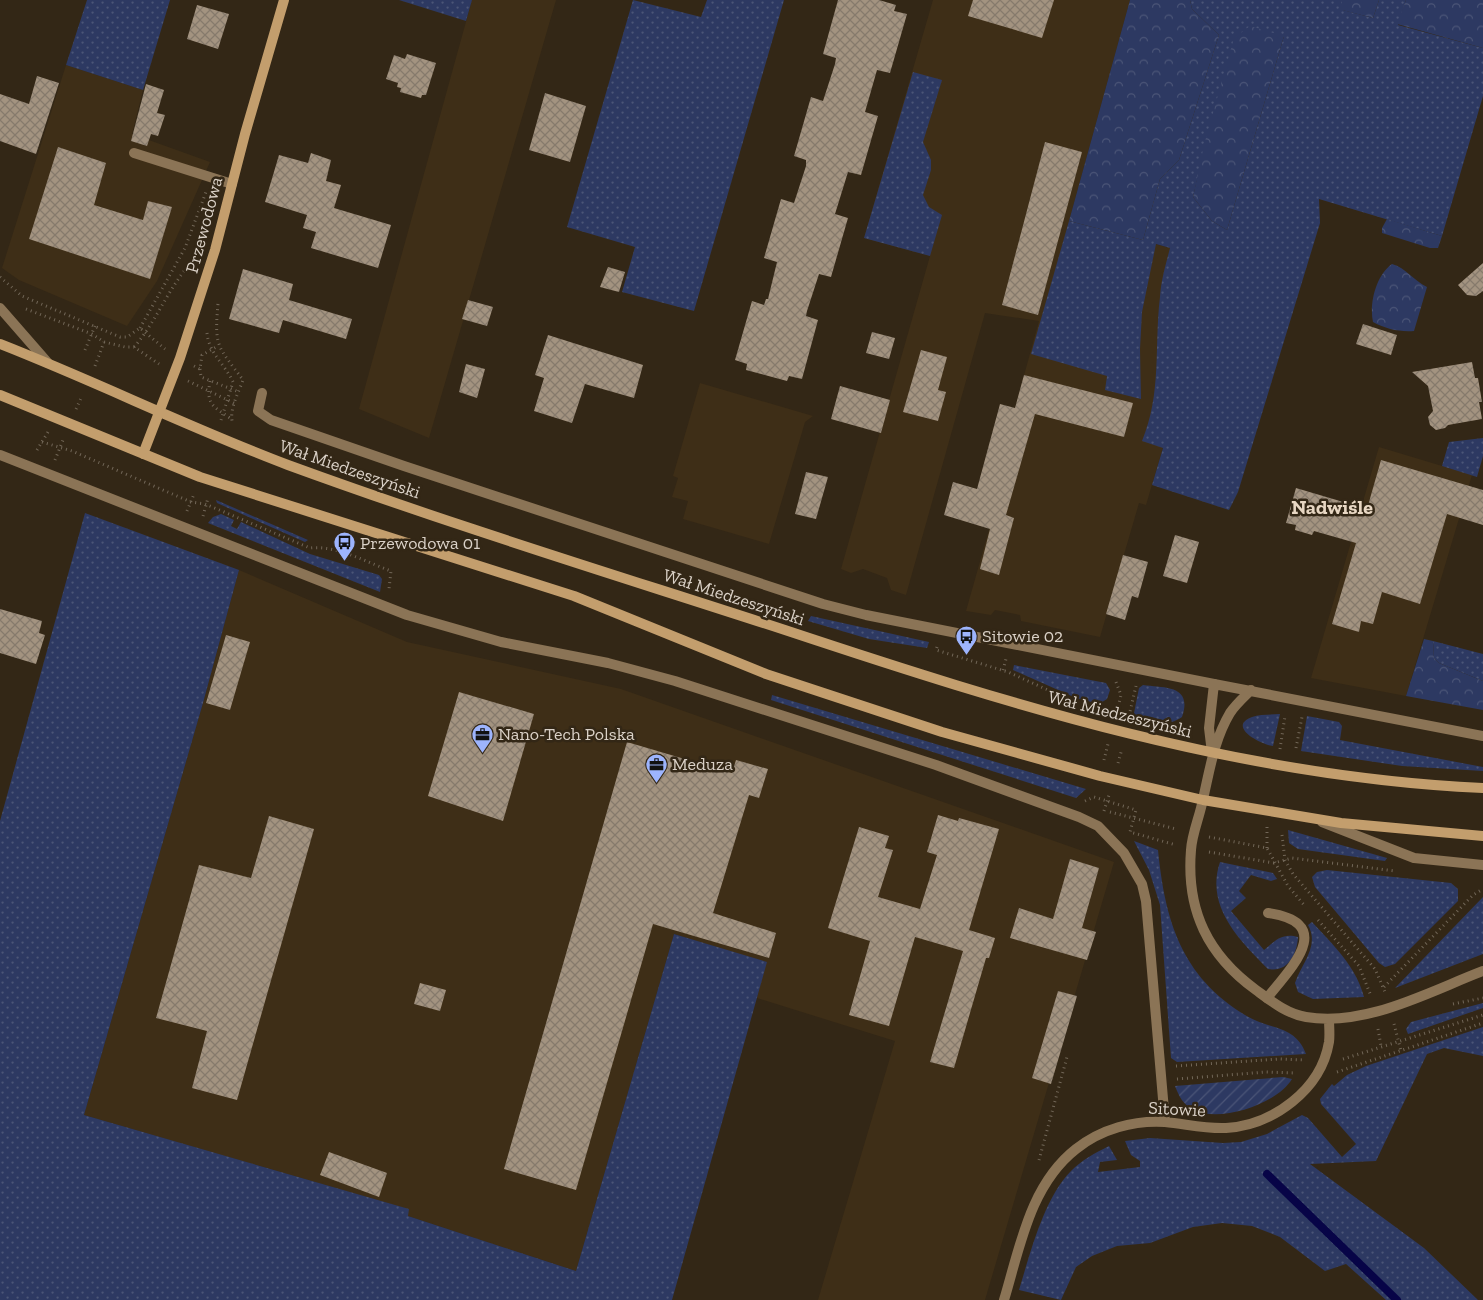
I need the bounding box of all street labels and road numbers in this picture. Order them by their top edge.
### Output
street label: Przewodowa [181,174,227,276]
street label: Wał Miedzeszyński [277,435,423,503]
street label: Wał Miedzeszyński [660,564,808,630]
street label: Wał Miedzeszyński [1046,685,1194,743]
street label: Sitowie [1148,1097,1206,1121]

